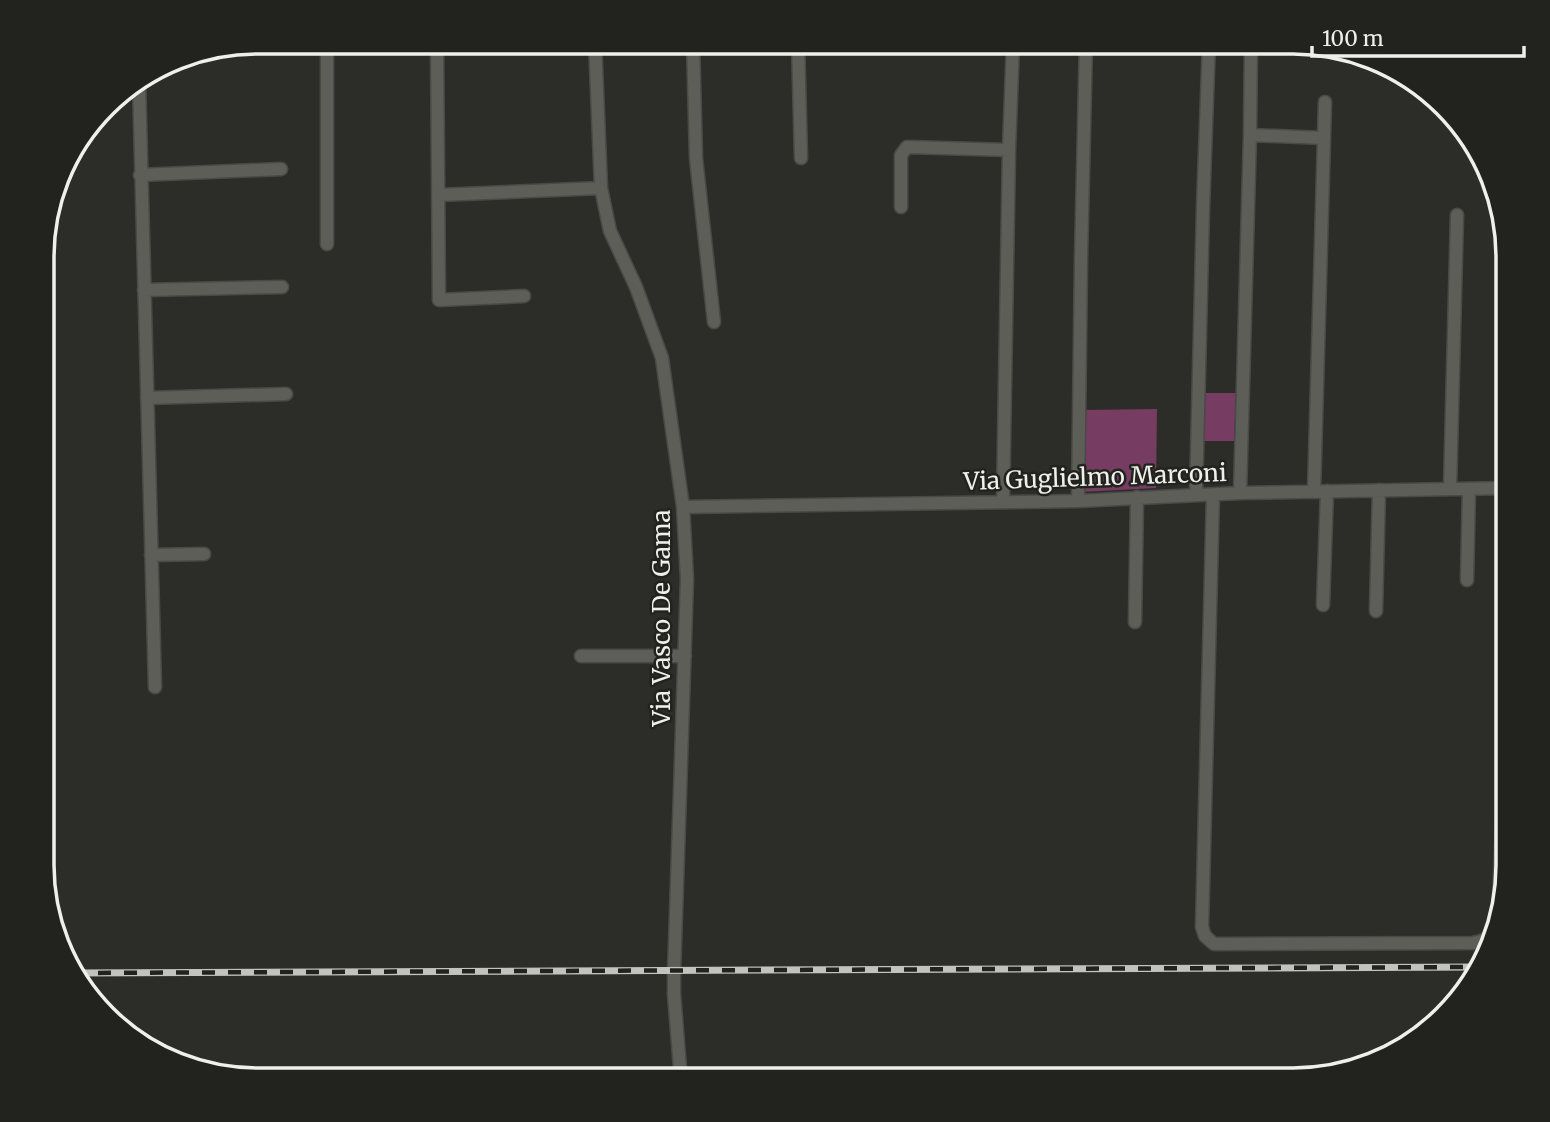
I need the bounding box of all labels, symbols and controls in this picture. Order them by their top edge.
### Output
scale bar [1312,14,1524,58]
text: 100 m [1322,25,1384,52]
street label: Via Guglielmo Marconi [962,457,1227,497]
street label: Via Vasco De Gama [646,509,677,727]

